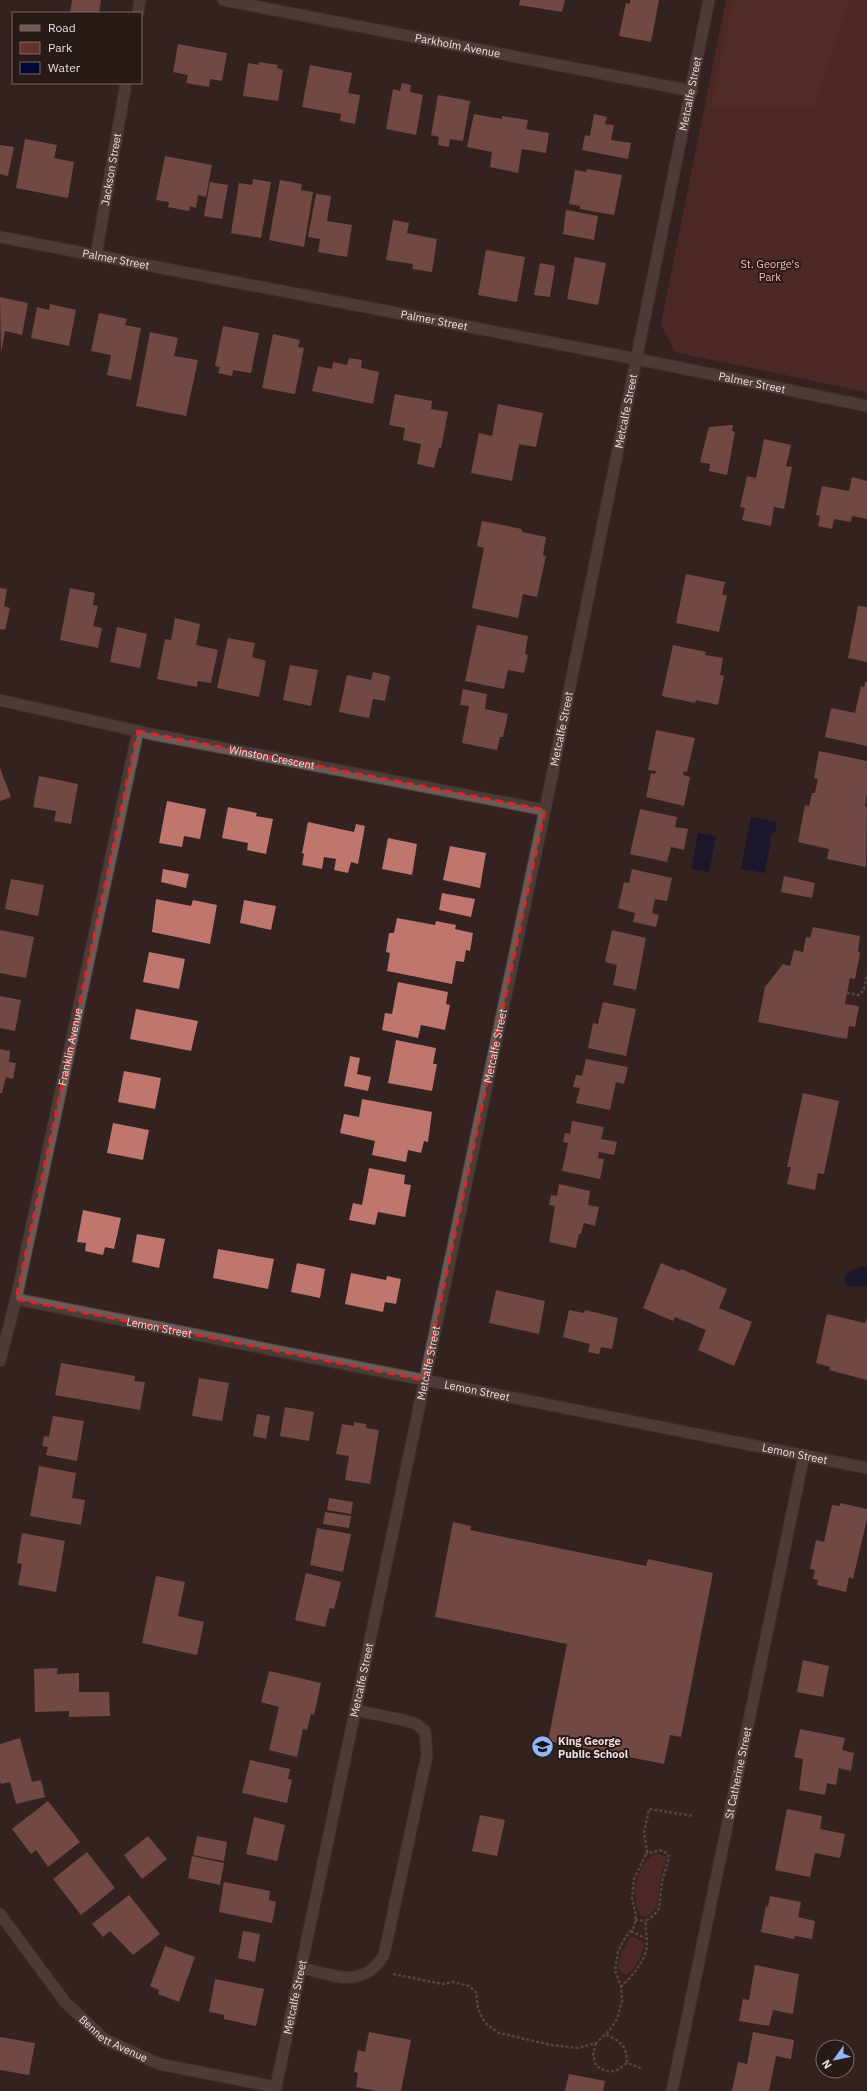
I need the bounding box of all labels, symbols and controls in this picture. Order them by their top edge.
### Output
legend [12,12,142,84]
text: Road [48,20,76,35]
street label: Parkholm Avenue [414,30,502,61]
text: Park [48,40,73,55]
street label: Metcalfe Street [676,55,704,132]
text: Water [48,60,81,75]
street label: Jackson Street [98,132,124,207]
street label: Palmer Street [81,246,151,272]
park label: St. George's Park [740,257,800,284]
street label: Palmer Street [399,307,469,333]
street label: Palmer Street [717,369,787,396]
street label: Metcalfe Street [611,373,640,450]
street label: Metcalfe Street [547,690,576,767]
street label: Winston Crescent [228,742,316,772]
street label: Franklin Avenue [55,1007,85,1087]
street label: Metcalfe Street [481,1007,510,1084]
street label: Lemon Street [125,1314,193,1341]
street label: Metcalfe Street [414,1324,443,1401]
street label: Lemon Street [443,1377,511,1404]
street label: Lemon Street [761,1440,829,1467]
street label: Metcalfe Street [347,1641,376,1718]
street label: St Catherine Street [722,1725,754,1820]
school or university icon: King George Public School [529,1734,555,1760]
place label: King George Public School [558,1734,629,1761]
street label: Metcalfe Street [280,1958,309,2036]
street label: Bennett Avenue [76,2012,150,2065]
north arrow [815,2039,855,2079]
text: N [819,2057,835,2072]

